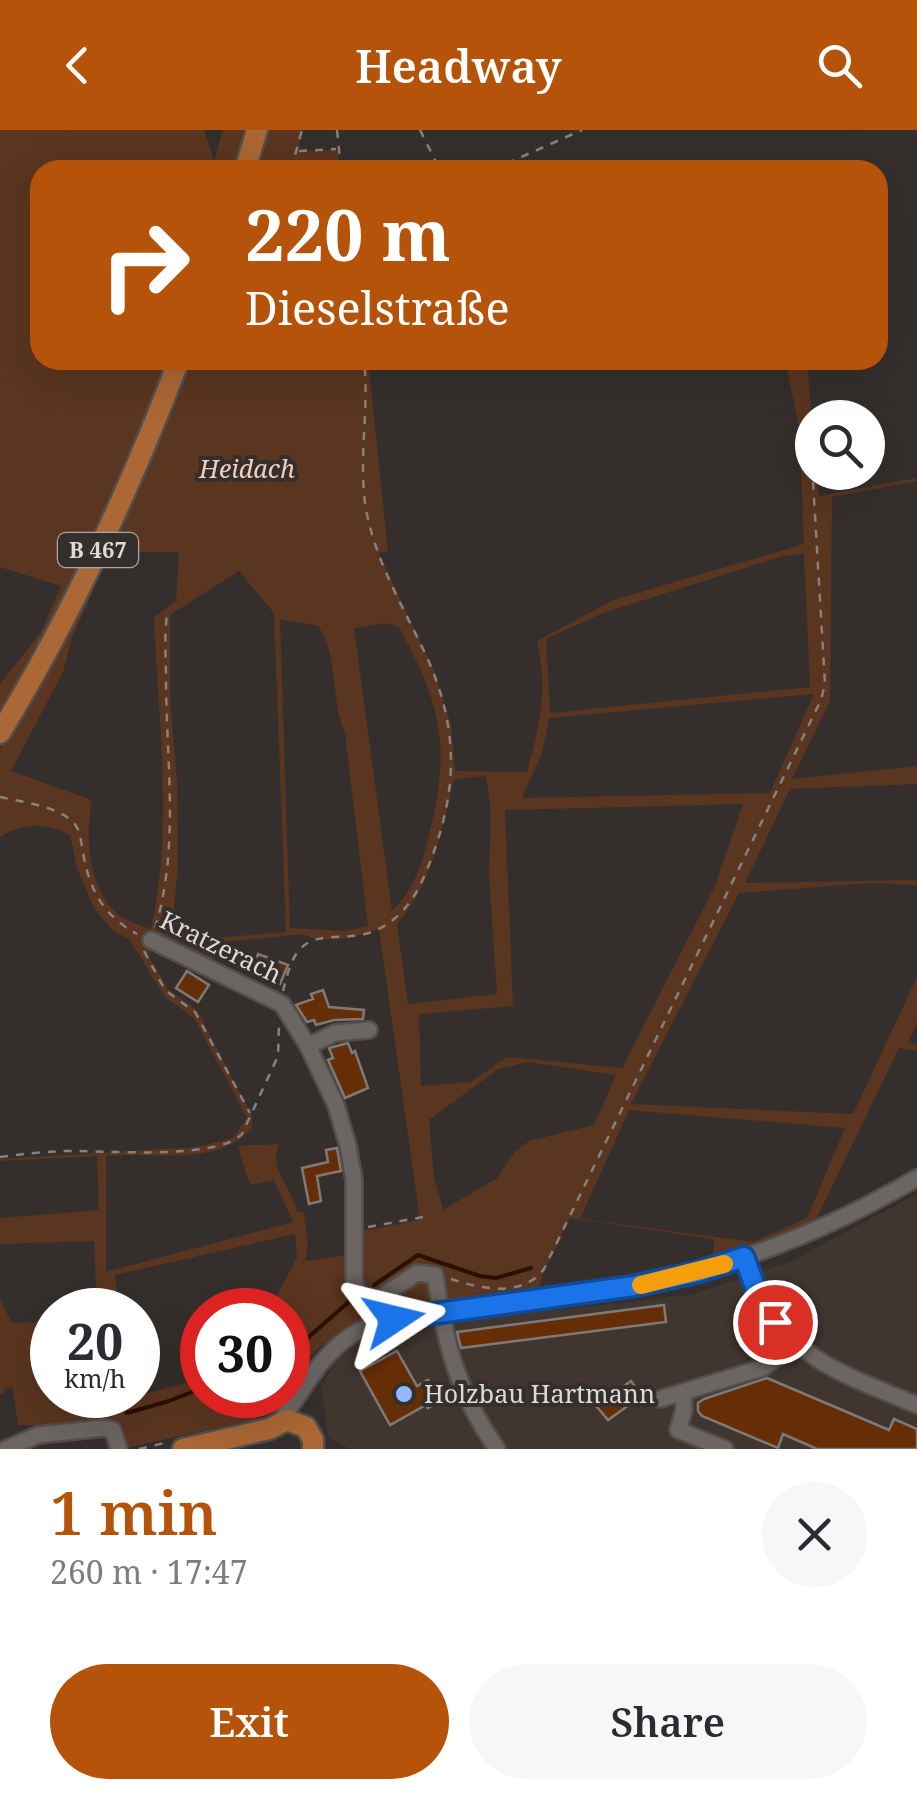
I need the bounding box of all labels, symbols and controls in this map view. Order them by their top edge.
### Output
text: Headway [355,35,562,96]
icon: back [50,38,105,93]
icon: search [812,38,867,93]
text: 220 m [245,186,451,282]
icon: right [80,200,210,330]
text: Dieselstraße [245,277,509,338]
map controls [795,400,885,490]
button: search [795,400,885,490]
park label: Heidach [198,451,295,485]
road number: B 467 [58,533,138,567]
street label: Kratzerach [155,902,288,990]
position arrow [342,1267,446,1371]
pin [733,1280,818,1365]
speed limit sign: 30 [180,1288,310,1418]
icon: arrive [748,1295,803,1350]
text: 20 [67,1307,123,1375]
text: km/h [64,1361,126,1395]
place label: Holzbau Hartmann [424,1376,655,1410]
marker: Holzbau Hartmann [393,1383,415,1405]
text: 1 min [50,1471,218,1553]
button: close [762,1482,867,1587]
text: 260 m · 17:47 [50,1550,248,1593]
button: Exit [50,1664,449,1779]
button: Share [469,1664,867,1779]

